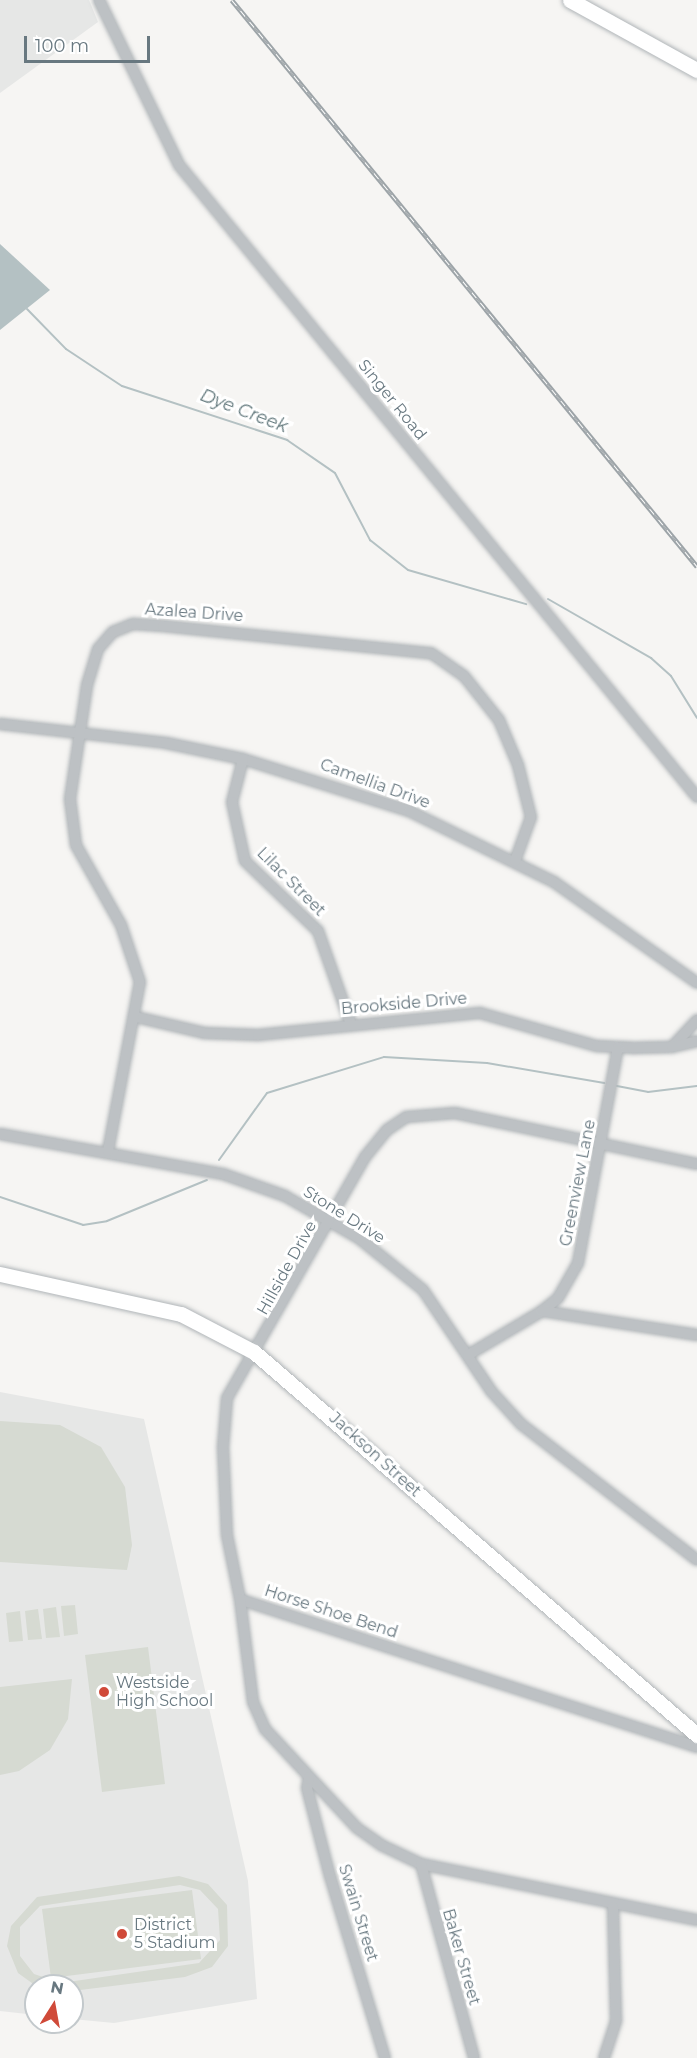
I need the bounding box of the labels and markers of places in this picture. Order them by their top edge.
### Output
place label: Westside High School [116,1673,213,1711]
marker: Westside High School [97,1685,111,1699]
place label: District 5 Stadium [134,1915,216,1953]
marker: District 5 Stadium [115,1927,129,1941]

